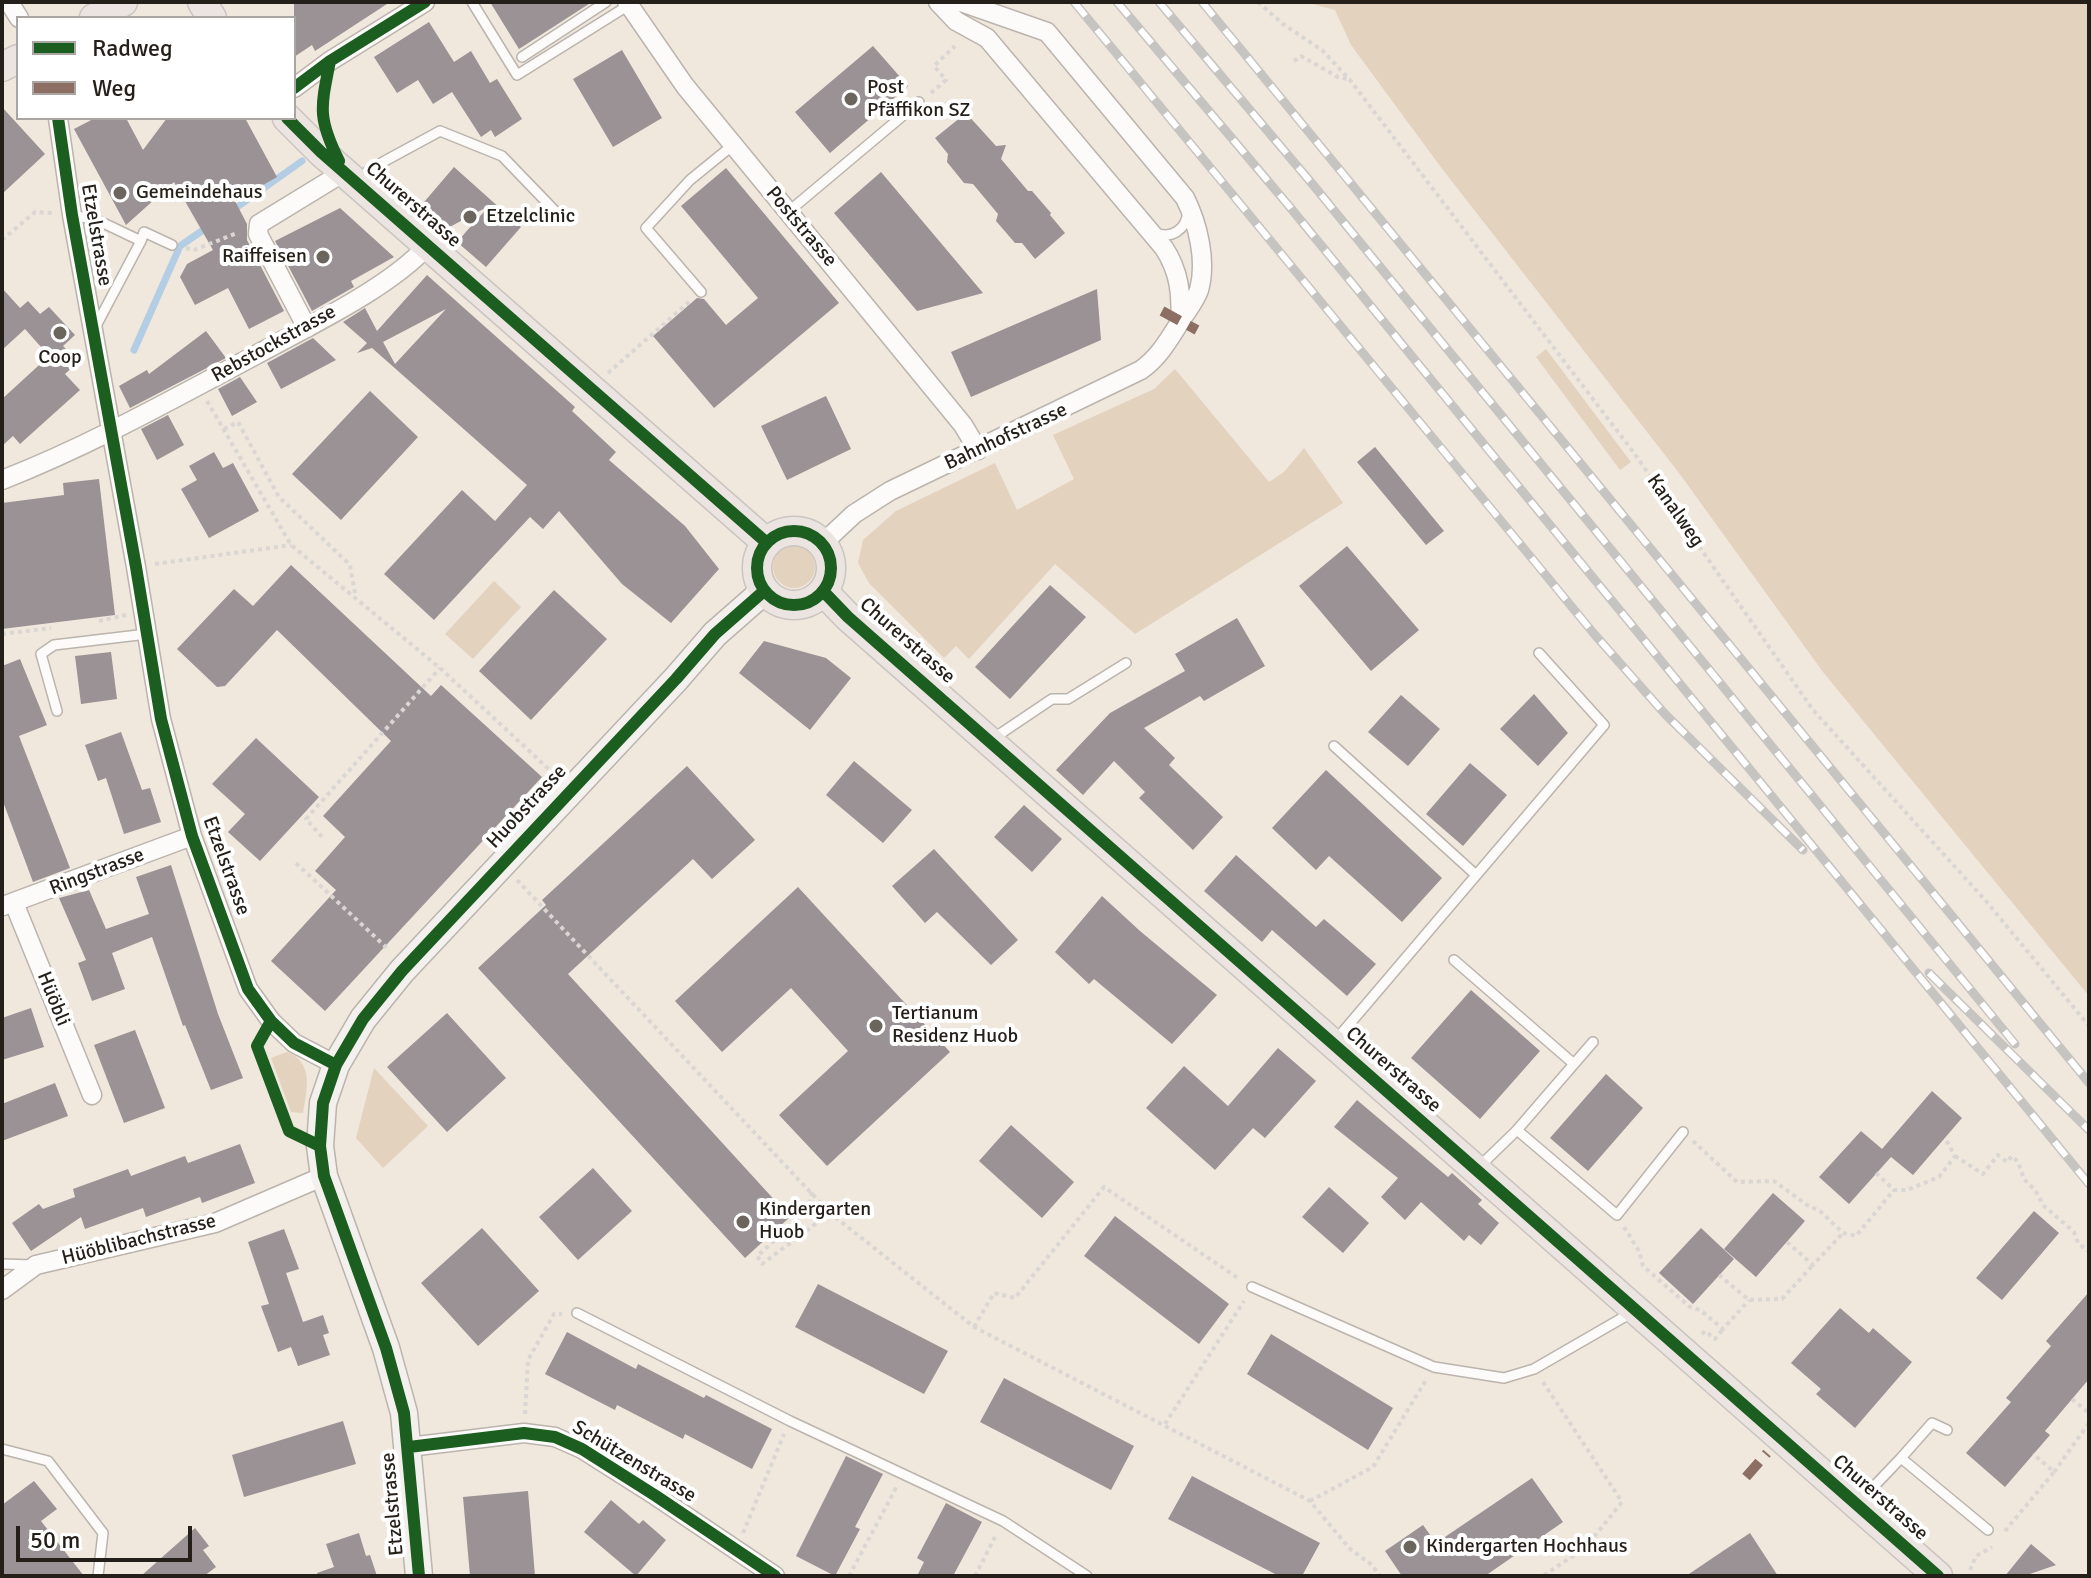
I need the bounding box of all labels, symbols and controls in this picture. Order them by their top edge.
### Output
legend [16,16,296,120]
text: Radweg [92,33,173,63]
text: Weg [92,73,136,103]
place label: Post Pfäffikon SZ [867,76,970,123]
marker: Post Pfäffikon SZ [842,90,860,108]
street label: Churerstrasse [360,157,466,253]
place label: Gemeindehaus [136,181,262,205]
street label: Etzelstrasse [75,182,117,288]
street label: Poststrasse [760,182,842,272]
marker: Gemeindehaus [111,184,129,202]
place label: Etzelclinic [486,205,575,229]
marker: Etzelclinic [461,208,479,226]
place label: Raiffeisen [222,245,307,269]
marker: Raiffeisen [314,248,332,266]
street label: Rebstockstrasse [208,300,340,388]
marker: Coop [51,324,69,342]
place label: Coop [38,346,82,370]
street label: Bahnhofstrasse [941,398,1071,476]
street label: Kanalweg [1641,470,1709,552]
street label: Churerstrasse [854,593,960,689]
street label: Huobstrasse [482,760,572,854]
street label: Etzelstrasse [197,813,255,919]
street label: Ringstrasse [46,843,148,901]
street label: Hüöbli [31,968,75,1030]
place label: Tertianum Residenz Huob [892,1002,1018,1049]
marker: Tertianum Residenz Huob [867,1017,885,1035]
street label: Churerstrasse [1340,1022,1446,1118]
place label: Kindergarten Huob [759,1198,871,1245]
street label: Hüöblibachstrasse [59,1209,219,1271]
marker: Kindergarten Huob [734,1213,752,1231]
street label: Schützenstrasse [568,1416,700,1508]
street label: Churerstrasse [1827,1450,1933,1546]
street label: Etzelstrasse [377,1451,409,1557]
scale bar [20,1510,196,1560]
text: 50 m [30,1525,80,1555]
place label: Kindergarten Hochhaus [1426,1535,1628,1559]
marker: Kindergarten Hochhaus [1401,1538,1419,1556]

